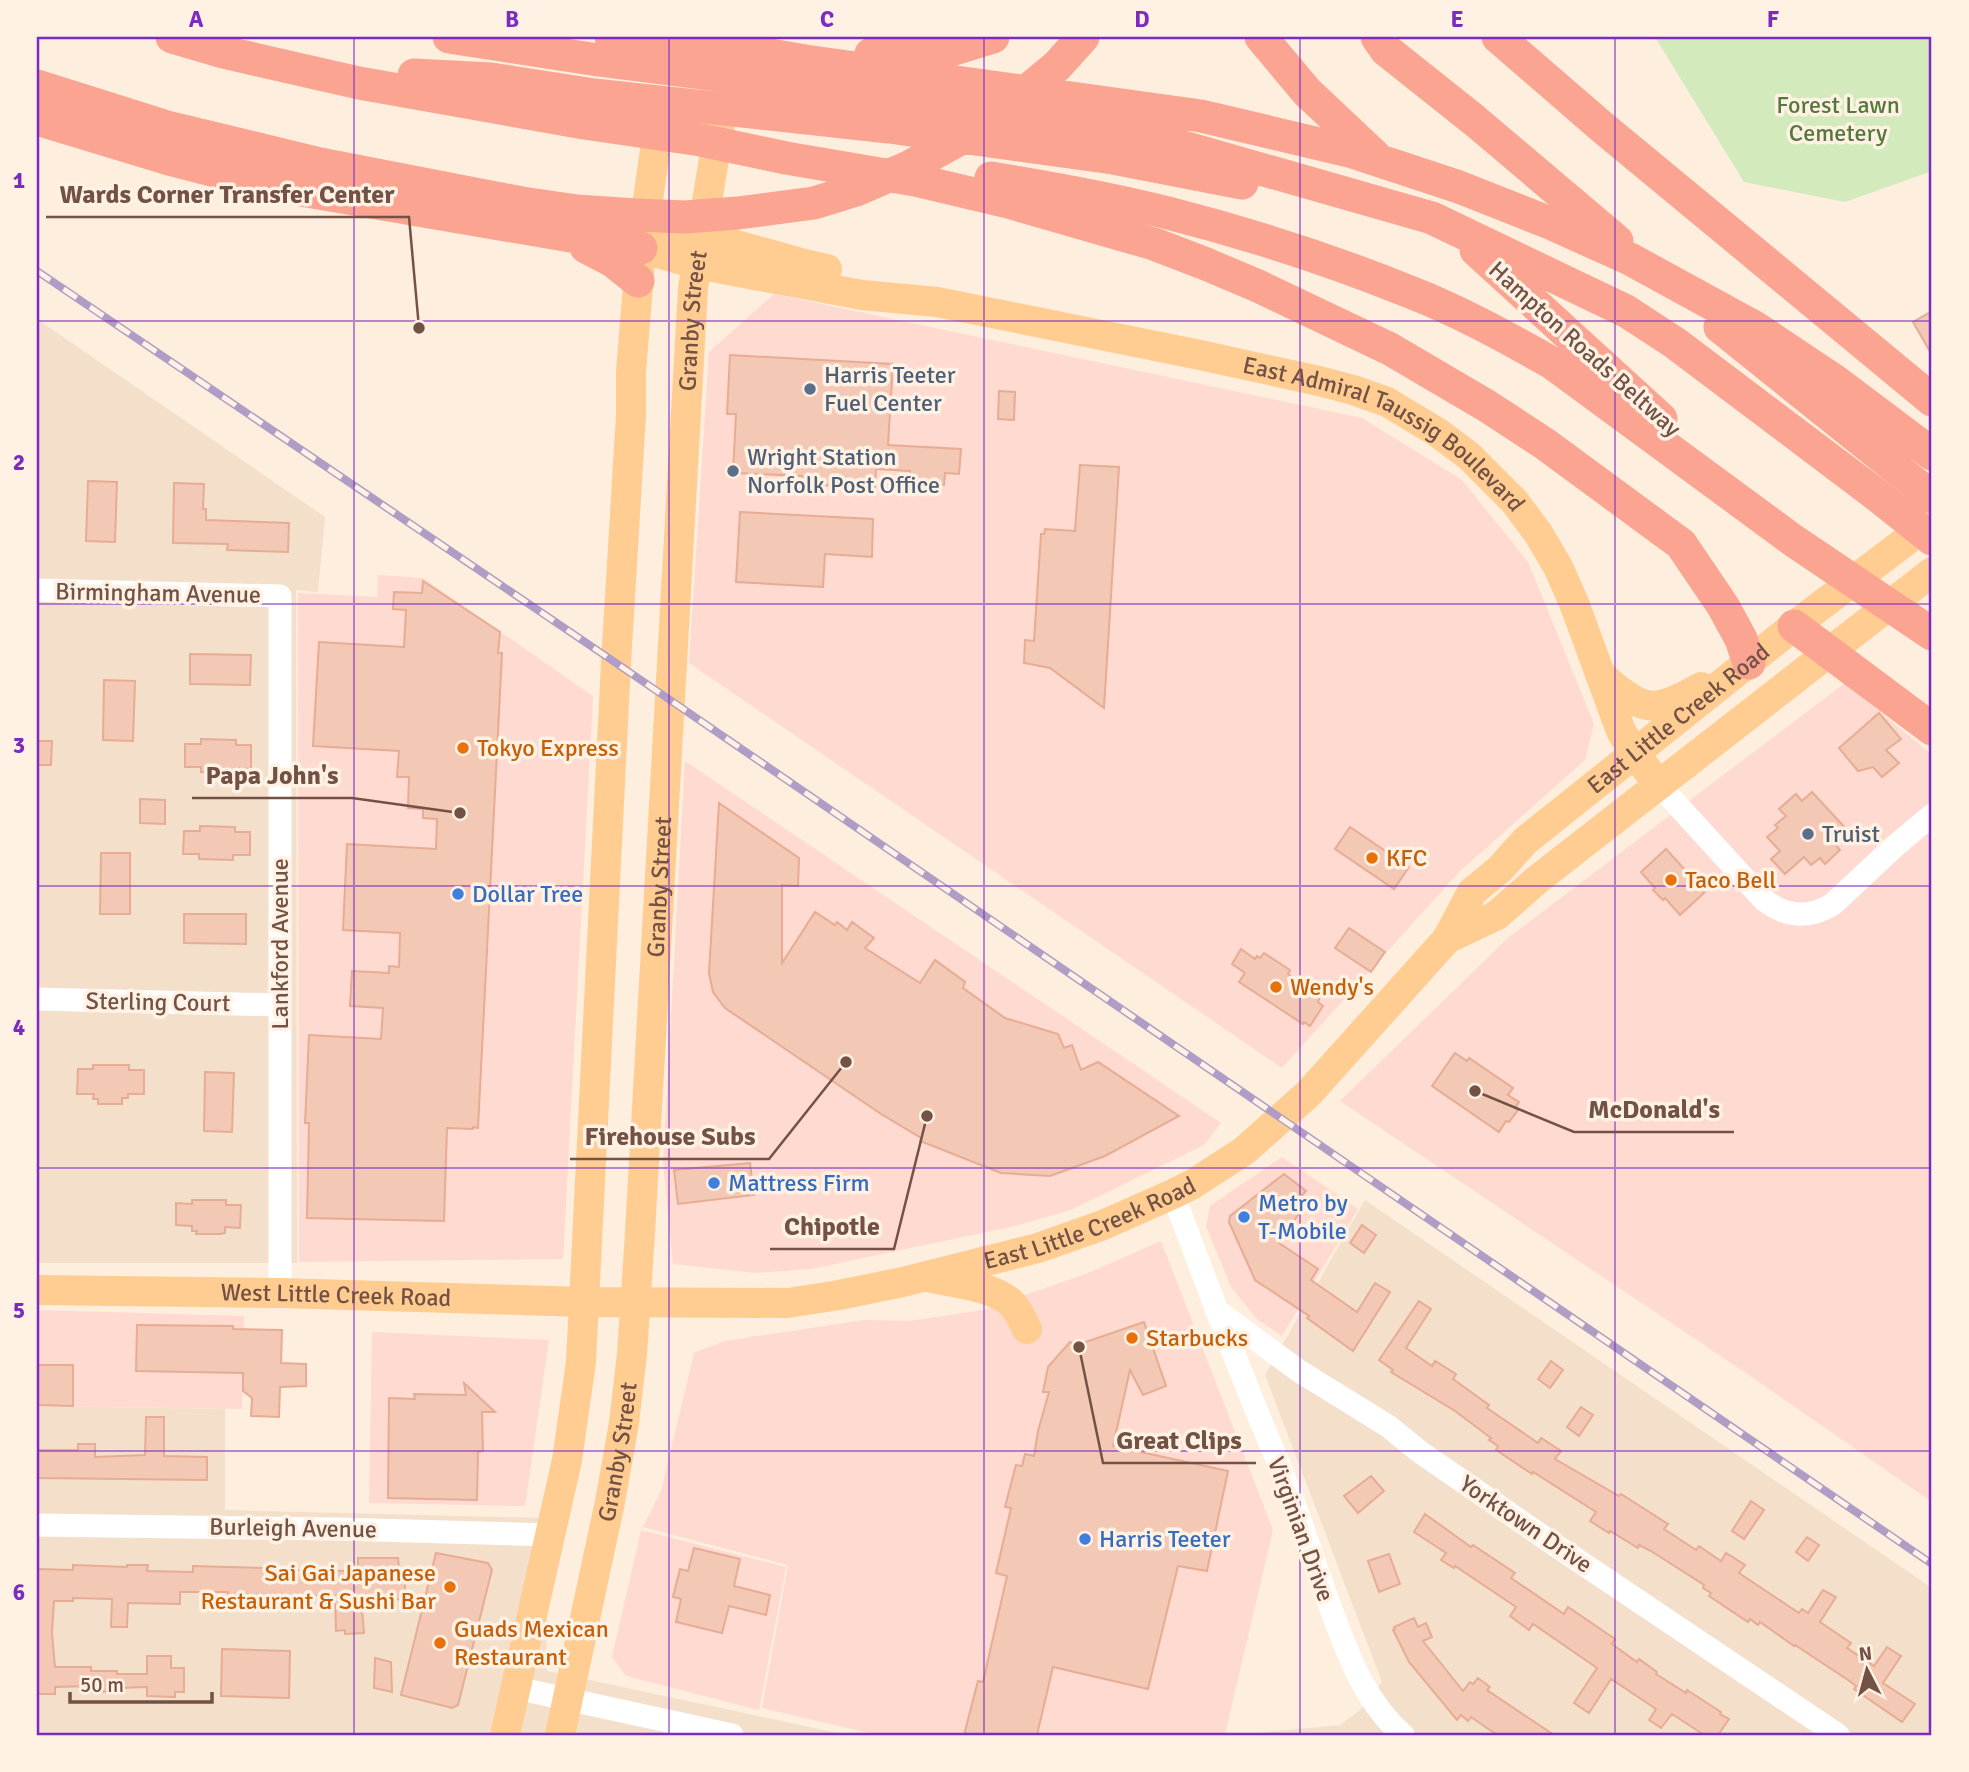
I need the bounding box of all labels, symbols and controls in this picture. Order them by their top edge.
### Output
text: A [189,5,204,34]
text: B [505,5,519,34]
text: C [820,5,834,34]
text: D [1134,5,1150,34]
text: E [1450,5,1464,34]
text: F [1767,5,1779,34]
park label: Forest Lawn Cemetery [1776,90,1900,148]
text: 1 [13,166,25,195]
callout: Wards Corner Transfer Center [46,170,409,217]
text: Wards Corner Transfer Center [59,179,395,211]
street label: Granby Street [672,248,714,392]
street label: Hampton Roads Beltway [1483,255,1687,443]
street label: East Admiral Taussig Boulevard [1240,350,1532,517]
place label: Harris Teeter Fuel Center [824,360,956,418]
marker: Harris Teeter Fuel Center [802,381,818,397]
place label: Wright Station Norfolk Post Office [747,442,940,500]
text: 2 [13,448,25,477]
marker: Wright Station Norfolk Post Office [725,463,741,479]
street label: Birmingham Avenue [55,576,261,610]
street label: East Little Creek Road [1581,637,1775,800]
text: 3 [13,731,25,760]
place label: Tokyo Express [477,733,619,763]
marker: Tokyo Express [455,740,471,756]
callout: Papa John's [192,751,352,798]
text: Papa John's [206,760,338,792]
street label: Granby Street [640,816,678,958]
place label: Truist [1822,819,1880,849]
marker: Truist [1800,826,1816,842]
place label: KFC [1386,843,1427,873]
marker: KFC [1364,850,1380,866]
street label: Lankford Avenue [265,858,295,1030]
place label: Taco Bell [1685,865,1776,895]
marker: Taco Bell [1663,872,1679,888]
place label: Dollar Tree [472,879,583,909]
marker: Dollar Tree [450,886,466,902]
place label: Wendy's [1290,972,1374,1002]
marker: Wendy's [1268,979,1284,995]
street label: Sterling Court [85,986,231,1018]
text: 4 [13,1013,25,1042]
callout: McDonald's [1574,1085,1734,1132]
text: McDonald's [1588,1094,1720,1126]
callout: Firehouse Subs [570,1112,769,1159]
text: Firehouse Subs [585,1121,755,1153]
place label: Mattress Firm [728,1168,870,1198]
street label: East Little Creek Road [980,1170,1201,1276]
marker: Mattress Firm [706,1175,722,1191]
place label: Metro by T-Mobile [1258,1188,1348,1246]
callout: Chipotle [770,1202,894,1249]
marker: Metro by T-Mobile [1236,1209,1252,1225]
text: Chipotle [784,1211,880,1243]
street label: West Little Creek Road [220,1277,452,1313]
text: 5 [13,1296,25,1325]
place label: Starbucks [1146,1323,1248,1353]
marker: Starbucks [1124,1330,1140,1346]
street label: Granby Street [591,1381,644,1525]
callout: Great Clips [1103,1416,1256,1463]
text: Great Clips [1116,1425,1242,1457]
street label: Virginian Drive [1261,1453,1341,1605]
street label: Yorktown Drive [1454,1469,1598,1579]
street label: Burleigh Avenue [209,1512,377,1544]
place label: Harris Teeter [1099,1524,1231,1554]
marker: Harris Teeter [1077,1531,1093,1547]
place label: Sai Gai Japanese Restaurant & Sushi Bar [201,1558,436,1616]
text: 6 [13,1578,25,1607]
marker: Sai Gai Japanese Restaurant & Sushi Bar [442,1579,458,1595]
place label: Guads Mexican Restaurant [454,1614,609,1672]
marker: Guads Mexican Restaurant [432,1635,448,1651]
north arrow [1832,1636,1902,1706]
text: N [1858,1641,1873,1667]
scale bar [70,1660,212,1704]
text: 50 m [80,1672,124,1698]

